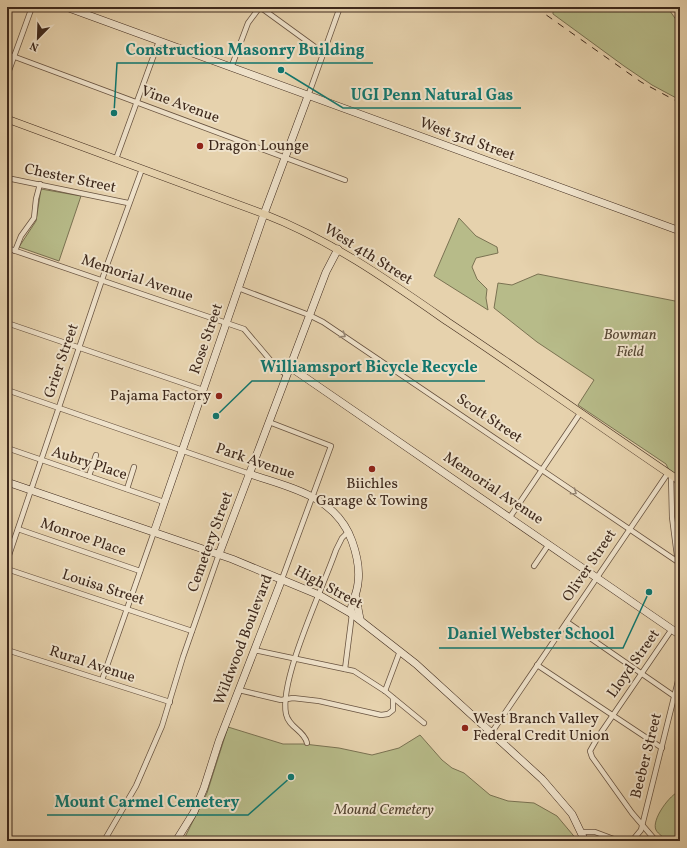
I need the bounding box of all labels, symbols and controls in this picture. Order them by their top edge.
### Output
north arrow [18,18,58,58]
callout: Construction Masonry Building [117,35,373,63]
text: N [28,37,41,54]
text: Construction Masonry Building [125,40,365,62]
callout: UGI Penn Natural Gas [343,80,521,108]
street label: Vine Avenue [138,81,222,129]
text: UGI Penn Natural Gas [351,85,513,107]
street label: West 3rd Street [416,113,518,167]
place label: Dragon Lounge [208,136,309,157]
marker: Dragon Lounge [195,141,205,151]
street label: Chester Street [22,159,118,199]
street label: West 4th Street [320,219,416,291]
street label: Memorial Avenue [78,250,196,308]
street label: Rose Street [185,301,229,377]
street label: Grier Street [39,321,85,401]
park label: Bowman Field [604,325,657,363]
one-way arrow [339,330,346,338]
callout: Williamsport Bicycle Recycle [252,353,485,381]
text: Williamsport Bicycle Recycle [260,357,478,379]
place label: Pajama Factory [110,386,211,407]
street label: Scott Street [452,389,526,449]
marker: Pajama Factory [214,391,224,401]
street label: Park Avenue [212,439,298,485]
street label: Aubry Place [48,442,130,486]
street label: Memorial Avenue [439,448,547,530]
marker: Biichles Garage & Towing [367,464,377,474]
place label: Biichles Garage & Towing [316,474,428,512]
one-way arrow [570,487,577,494]
street label: Cemetery Street [183,489,239,595]
street label: Monroe Place [37,514,129,562]
street label: Oliver Street [558,526,622,606]
street label: High Street [290,561,366,615]
street label: Louisa Street [59,565,147,611]
street label: Wildwood Boulevard [209,572,279,708]
callout: Daniel Webster School [439,620,623,648]
text: Daniel Webster School [447,624,615,646]
street label: Lloyd Street [603,625,665,703]
street label: Rural Avenue [46,641,138,689]
place label: West Branch Valley Federal Credit Union [473,709,610,747]
street label: Beeber Street [626,711,668,801]
marker: West Branch Valley Federal Credit Union [460,723,470,733]
callout: Mount Carmel Cemetery [47,787,248,815]
text: Mount Carmel Cemetery [55,792,239,814]
park label: Mound Cemetery [333,800,434,821]

